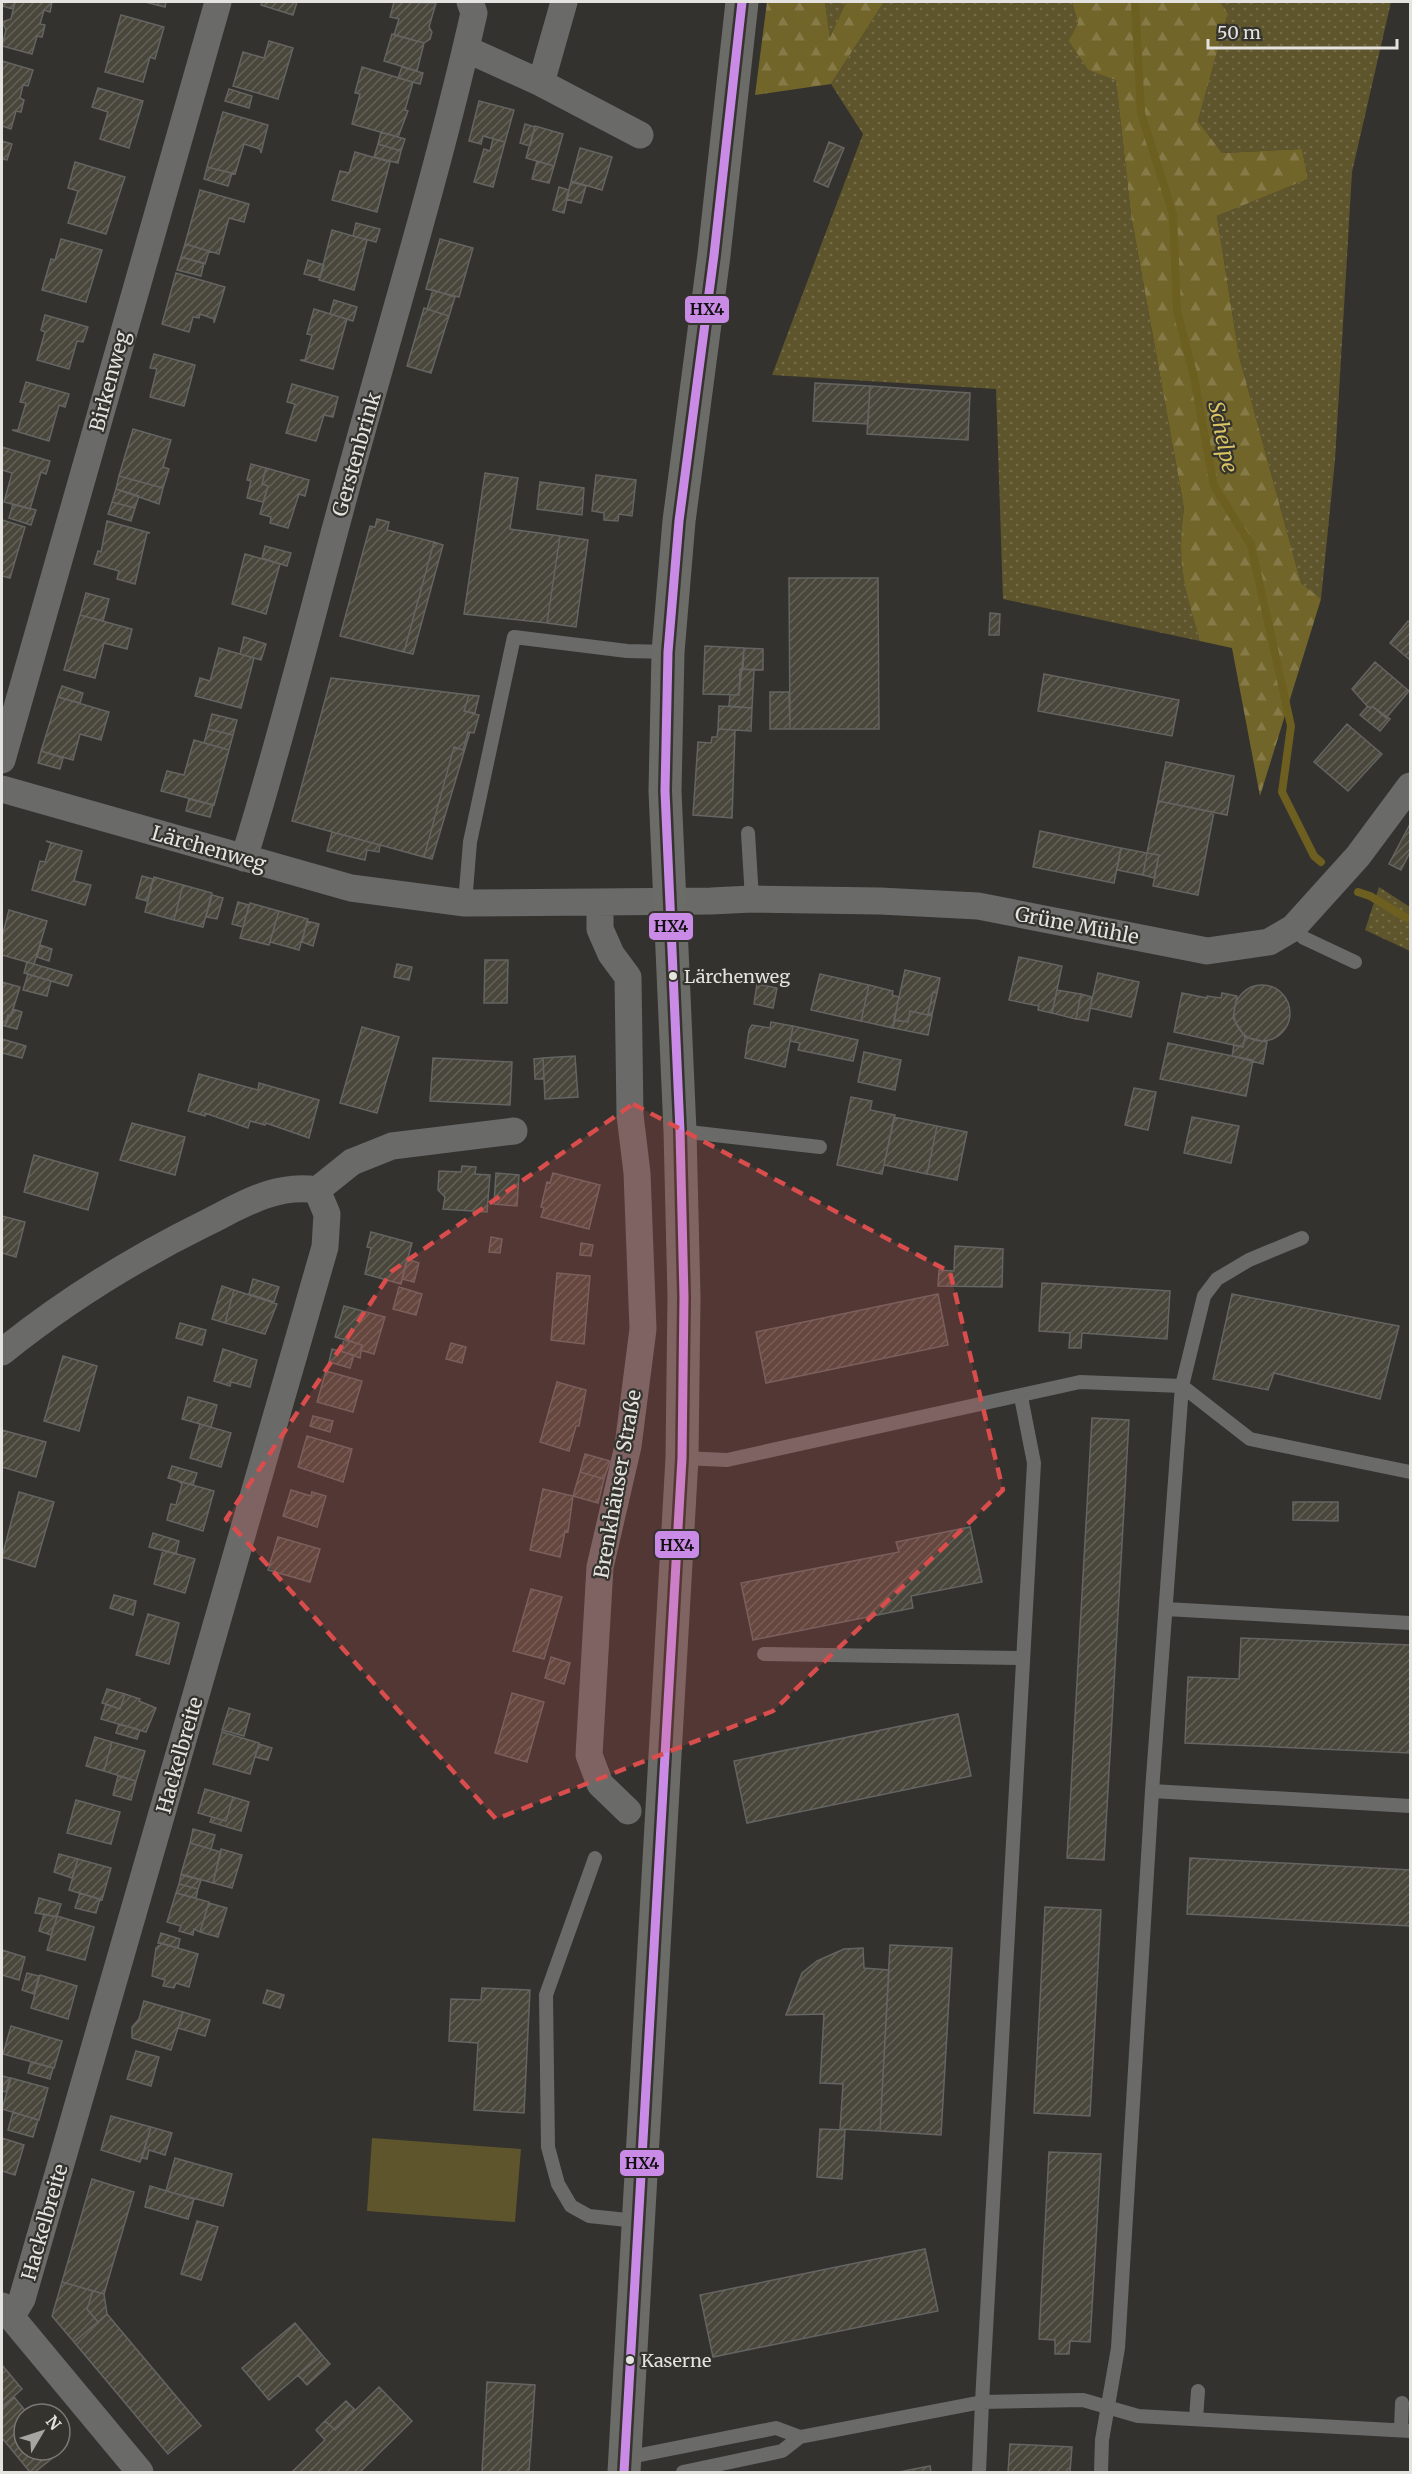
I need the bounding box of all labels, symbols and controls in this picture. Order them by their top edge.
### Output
scale bar [1208,12,1397,50]
text: 50 m [1217,21,1261,44]
line badge: HX4 [684,295,730,324]
text: HX4 [690,299,724,319]
street label: Birkenweg [84,328,134,434]
street label: Gerstenbrink [326,389,386,519]
water label: Schelpe [1202,399,1244,475]
street label: Lärchenweg [149,820,269,876]
street label: Grüne Mühle [1013,901,1141,949]
line badge: HX4 [648,912,694,941]
text: HX4 [654,916,688,936]
place label: Lärchenweg [684,965,790,988]
marker: Lärchenweg [667,970,679,982]
street label: Brenkhäuser Straße [588,1388,646,1580]
line badge: HX4 [654,1530,700,1559]
text: HX4 [660,1535,694,1555]
street label: Hackelbreite [150,1694,208,1816]
line badge: HX4 [619,2149,665,2177]
text: HX4 [625,2153,659,2173]
street label: Hackelbreite [15,2161,73,2283]
place label: Kaserne [641,2349,711,2372]
marker: Kaserne [624,2354,636,2366]
north arrow [12,2402,72,2462]
text: N [42,2411,66,2434]

